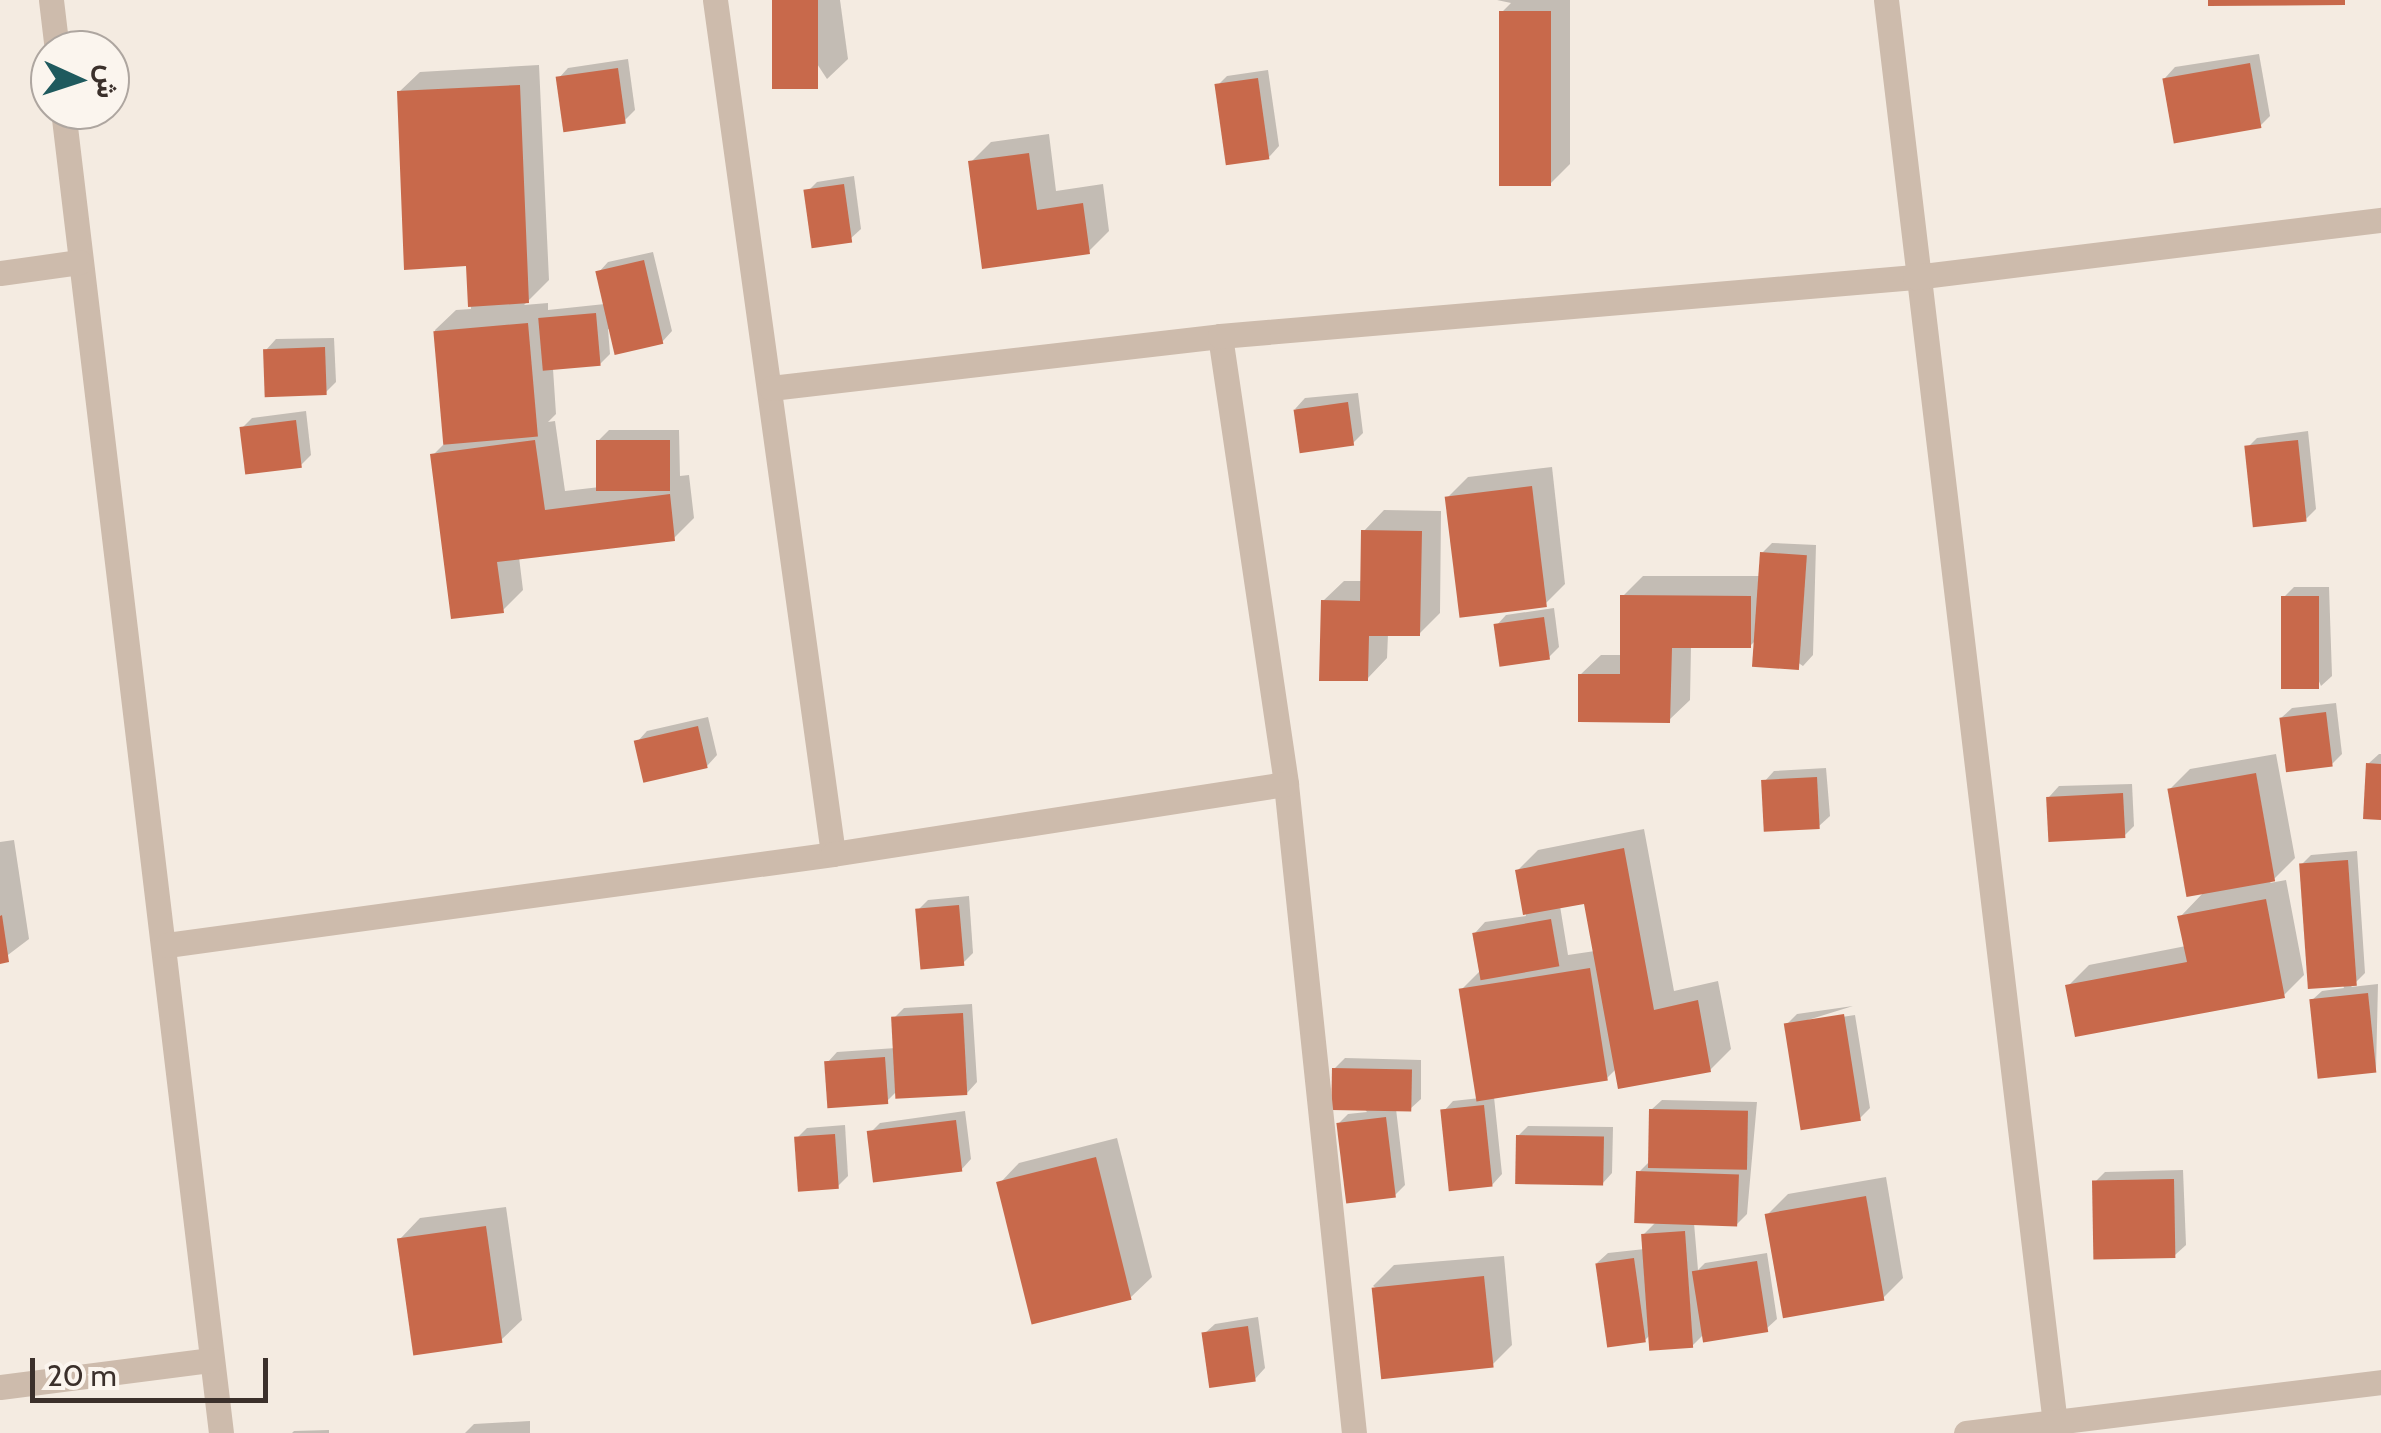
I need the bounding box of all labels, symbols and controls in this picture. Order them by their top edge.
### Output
north arrow [30,30,130,130]
text: ش [90,64,126,99]
scale bar [35,1338,272,1400]
text: 20 m [47,1357,117,1394]

